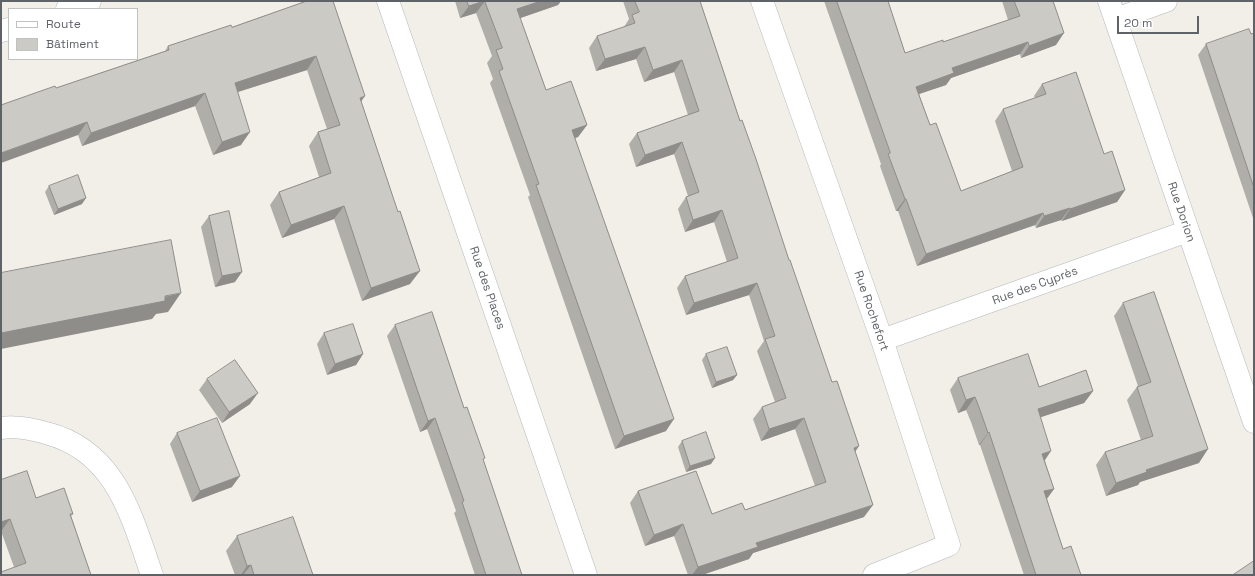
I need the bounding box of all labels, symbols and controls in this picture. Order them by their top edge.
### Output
legend [8,8,138,60]
scale bar [1119,8,1201,34]
text: 20 m [1124,15,1152,31]
text: Route [46,16,81,32]
text: Bâtiment [46,36,99,52]
street label: Rue Dorion [1164,180,1198,244]
street label: Rue des Places [466,245,508,331]
street label: Rue des Cyprès [990,264,1080,308]
street label: Rue Rochefort [851,269,891,353]

